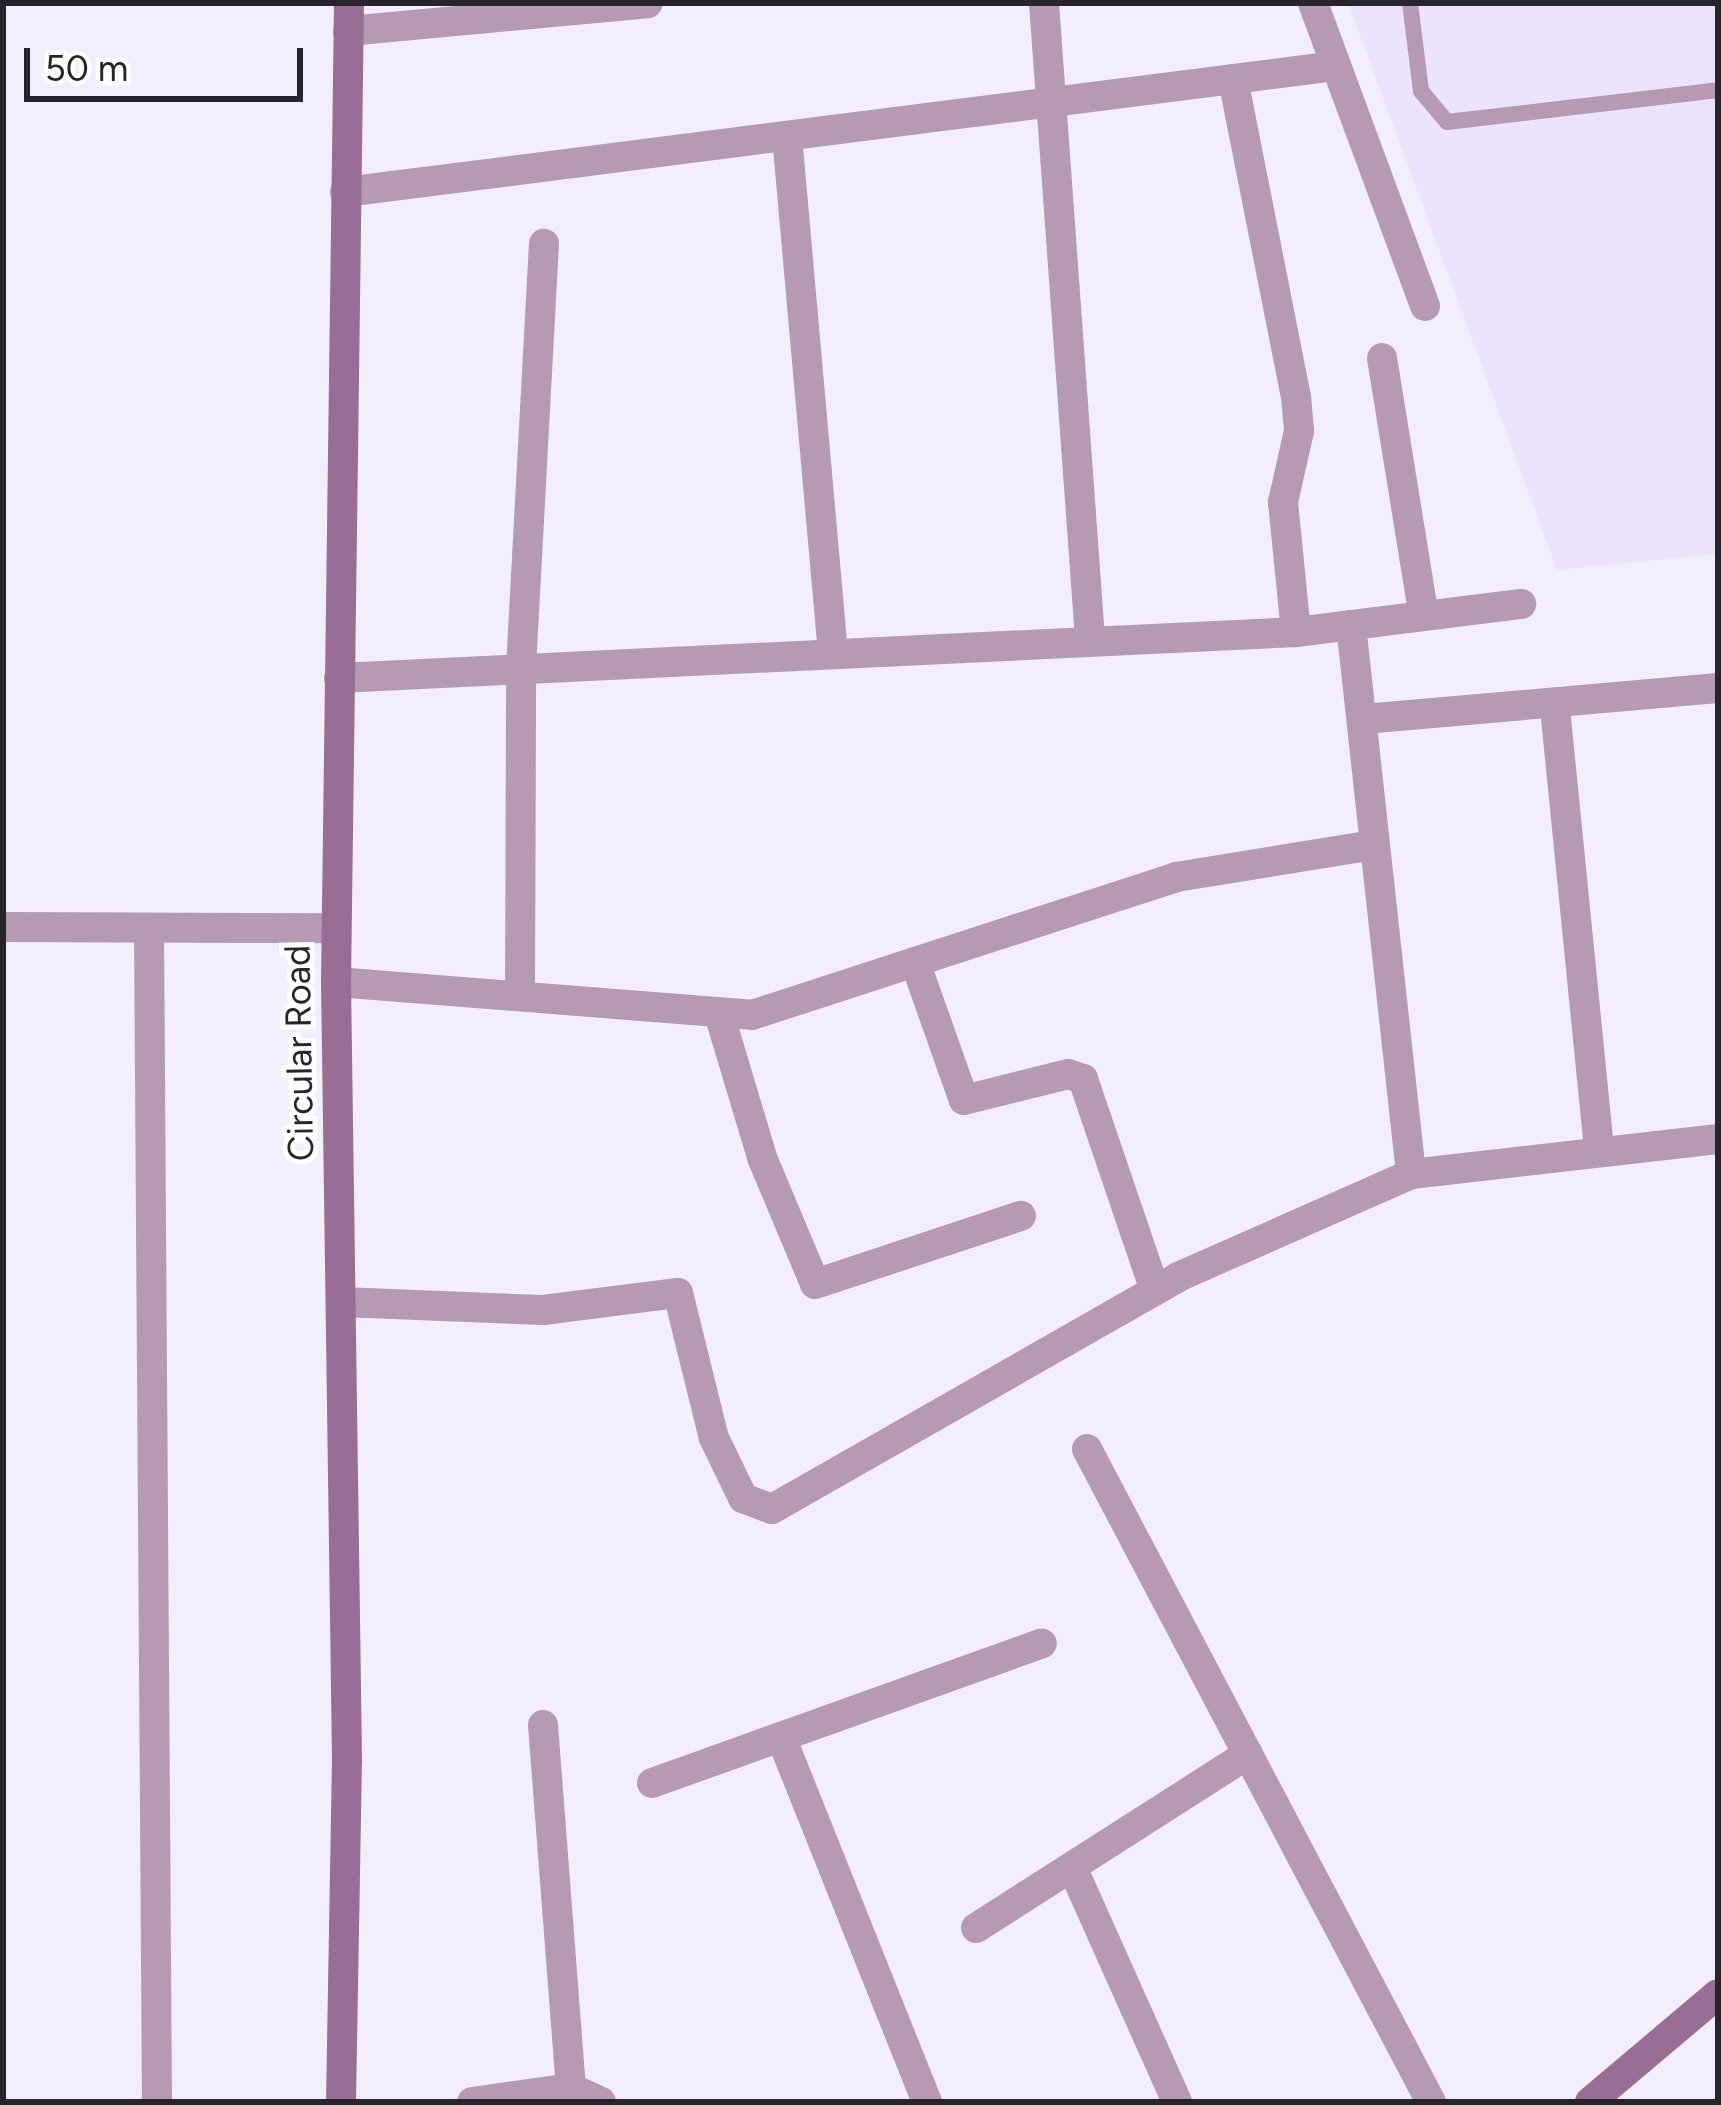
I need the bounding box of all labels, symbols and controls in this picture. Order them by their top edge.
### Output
scale bar [30,24,309,98]
text: 50 m [45,47,128,90]
street label: Circular Road [276,945,322,1161]

